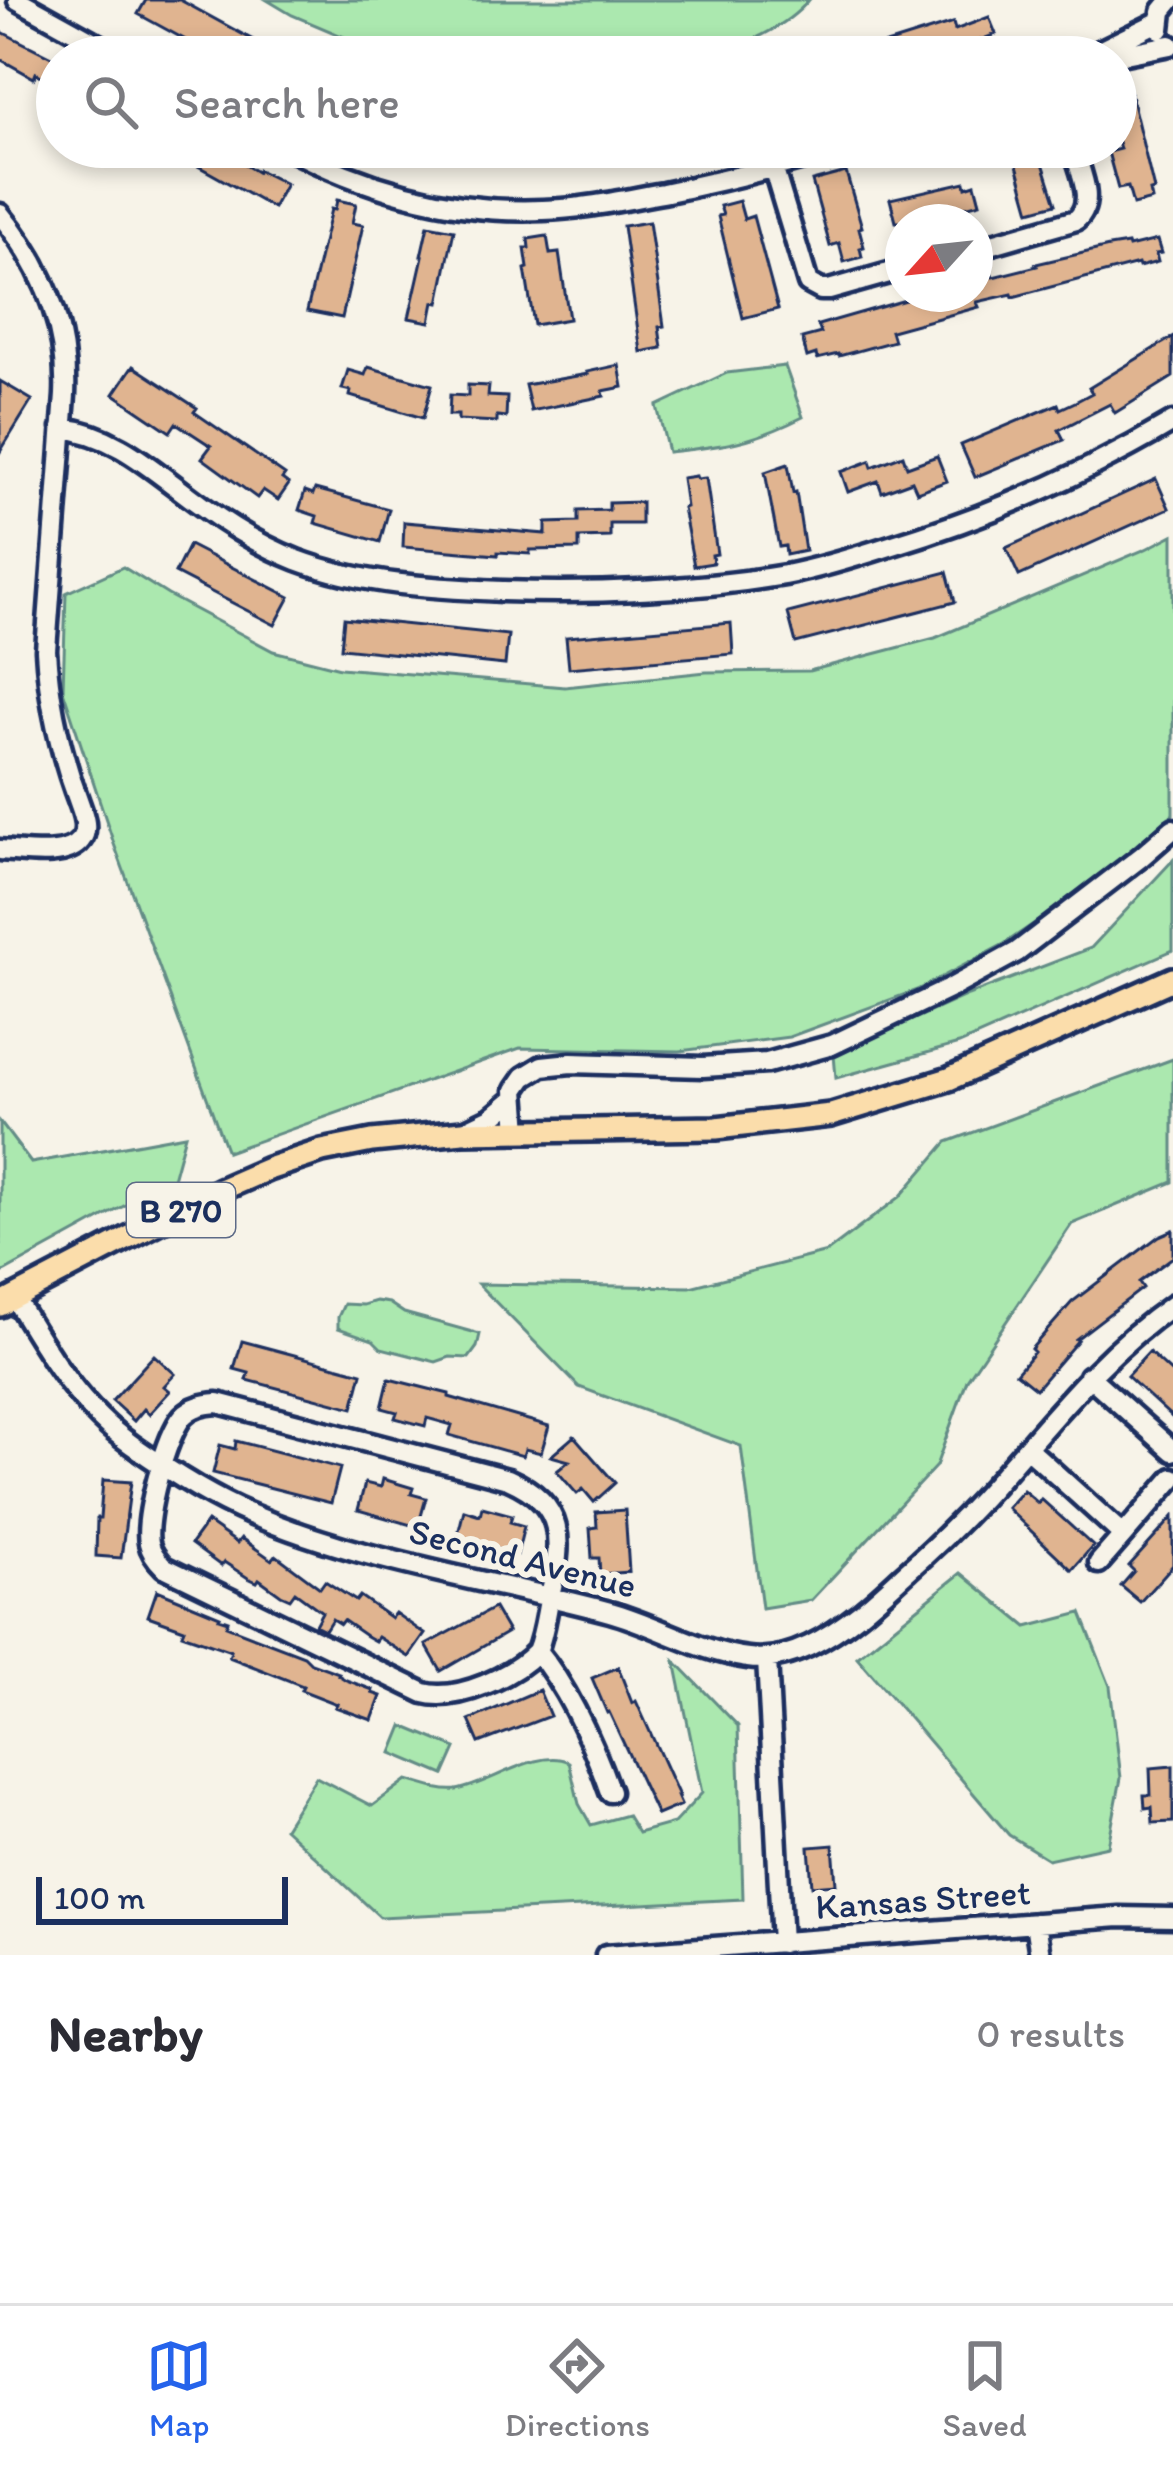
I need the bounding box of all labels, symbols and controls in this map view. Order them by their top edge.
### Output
search box [36,36,1137,168]
icon: search [78,69,144,135]
text: Search here [174,75,400,129]
north arrow [885,204,993,312]
road number: B 270 [127,1183,235,1237]
street label: Second Avenue [405,1509,641,1607]
street label: Kansas Street [814,1870,1032,1928]
scale bar [36,1871,288,1924]
text: 100 m [54,1878,145,1917]
text: Nearby [48,2003,203,2064]
text: 0 results [976,2010,1125,2057]
tab: Map [146,2333,212,2444]
tab: Directions [505,2333,650,2444]
tab: Saved [943,2333,1027,2444]

